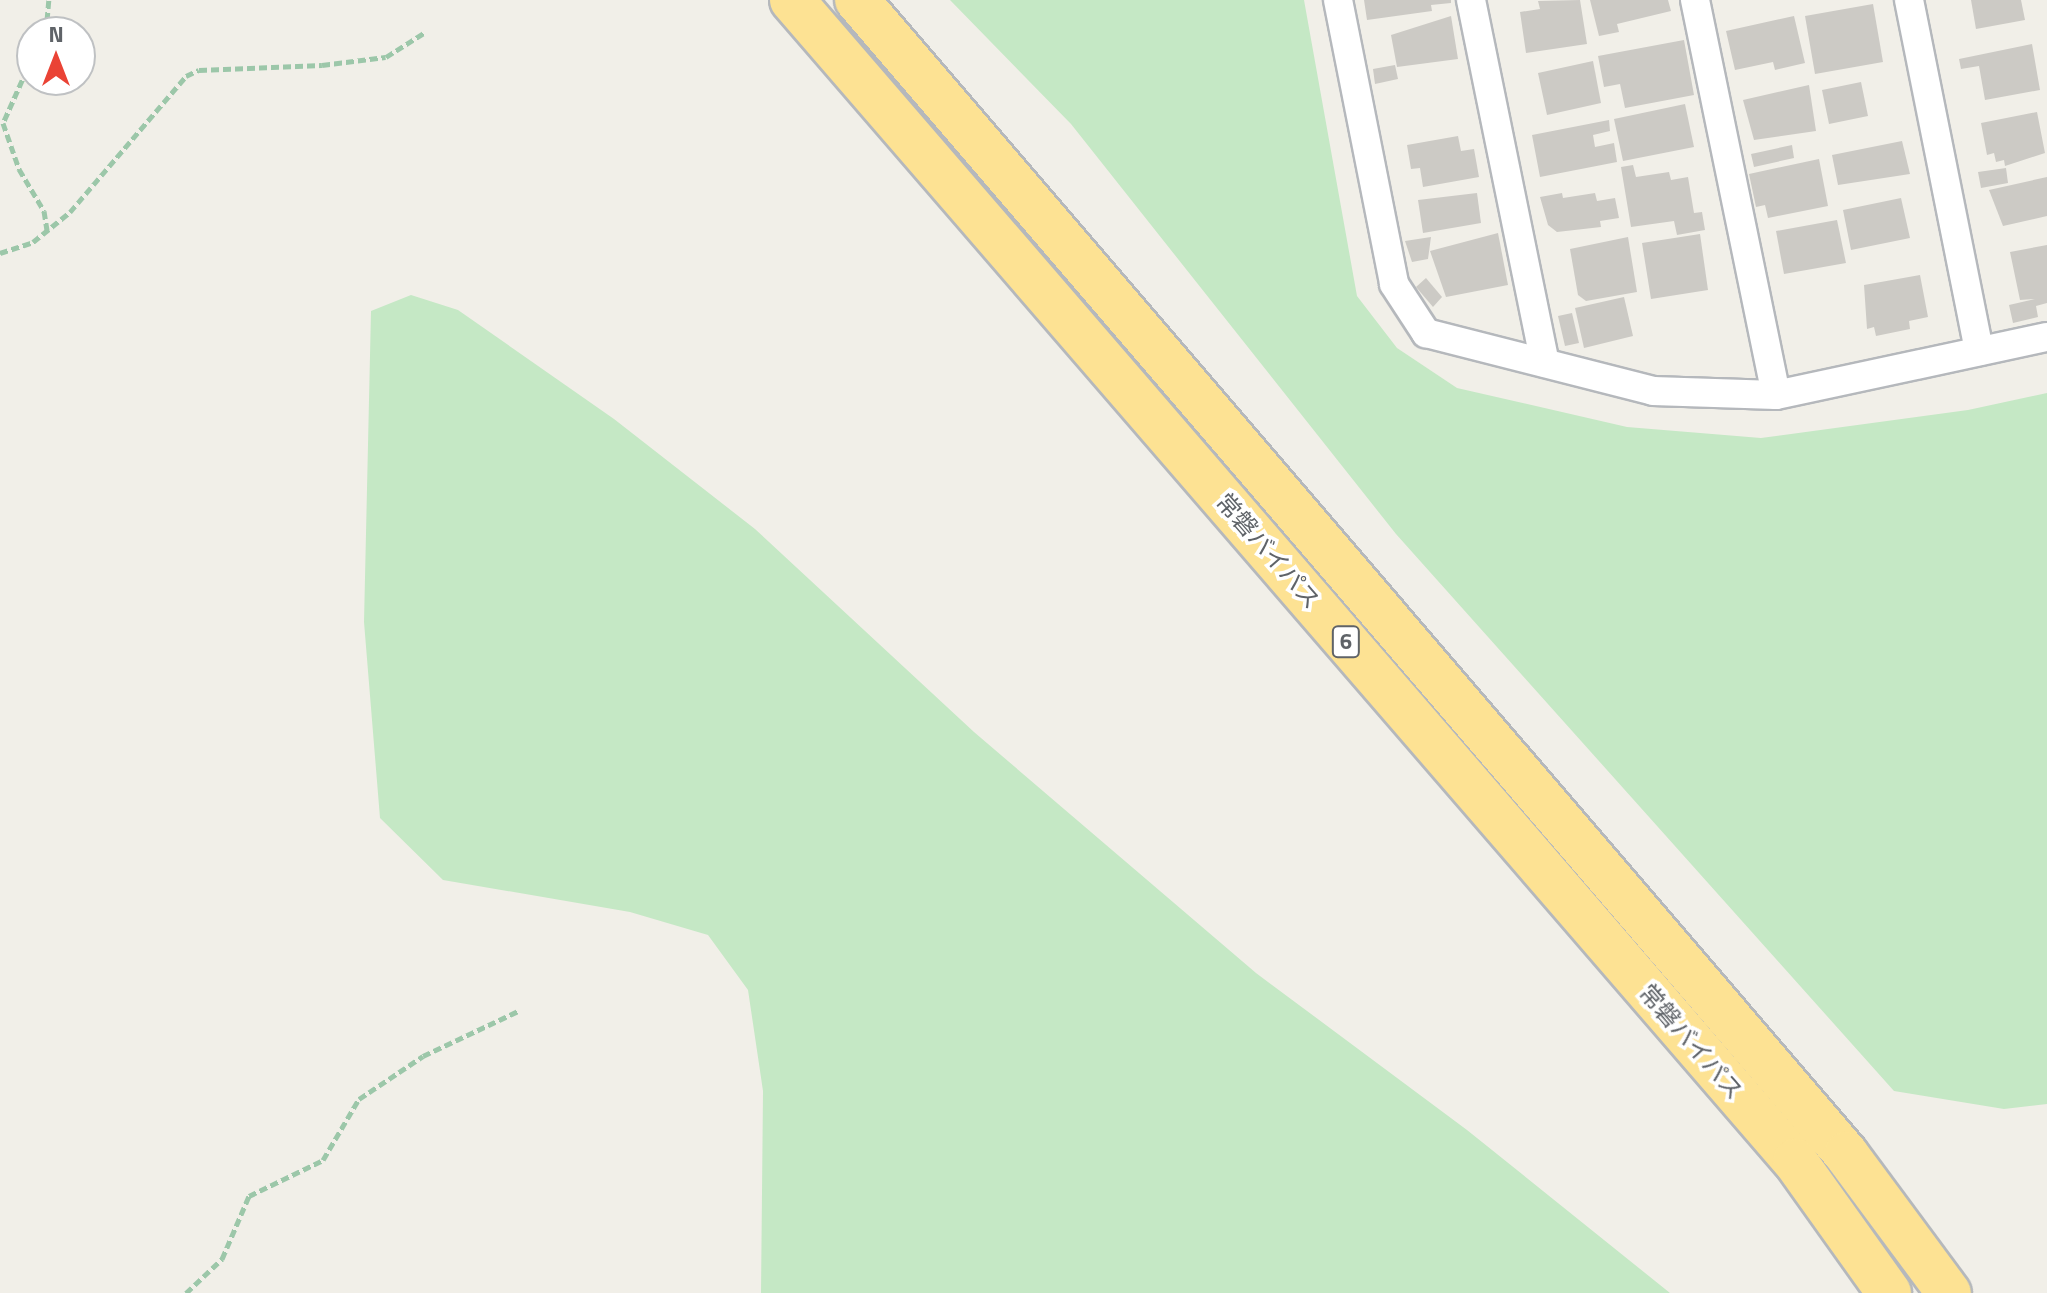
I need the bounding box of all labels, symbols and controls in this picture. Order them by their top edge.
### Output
north arrow [16,16,96,96]
text: N [48,17,64,51]
street label: 常磐バイパス [1210,487,1326,615]
road number: 6 [1330,624,1362,660]
street label: 常磐バイパス [1633,978,1749,1106]

